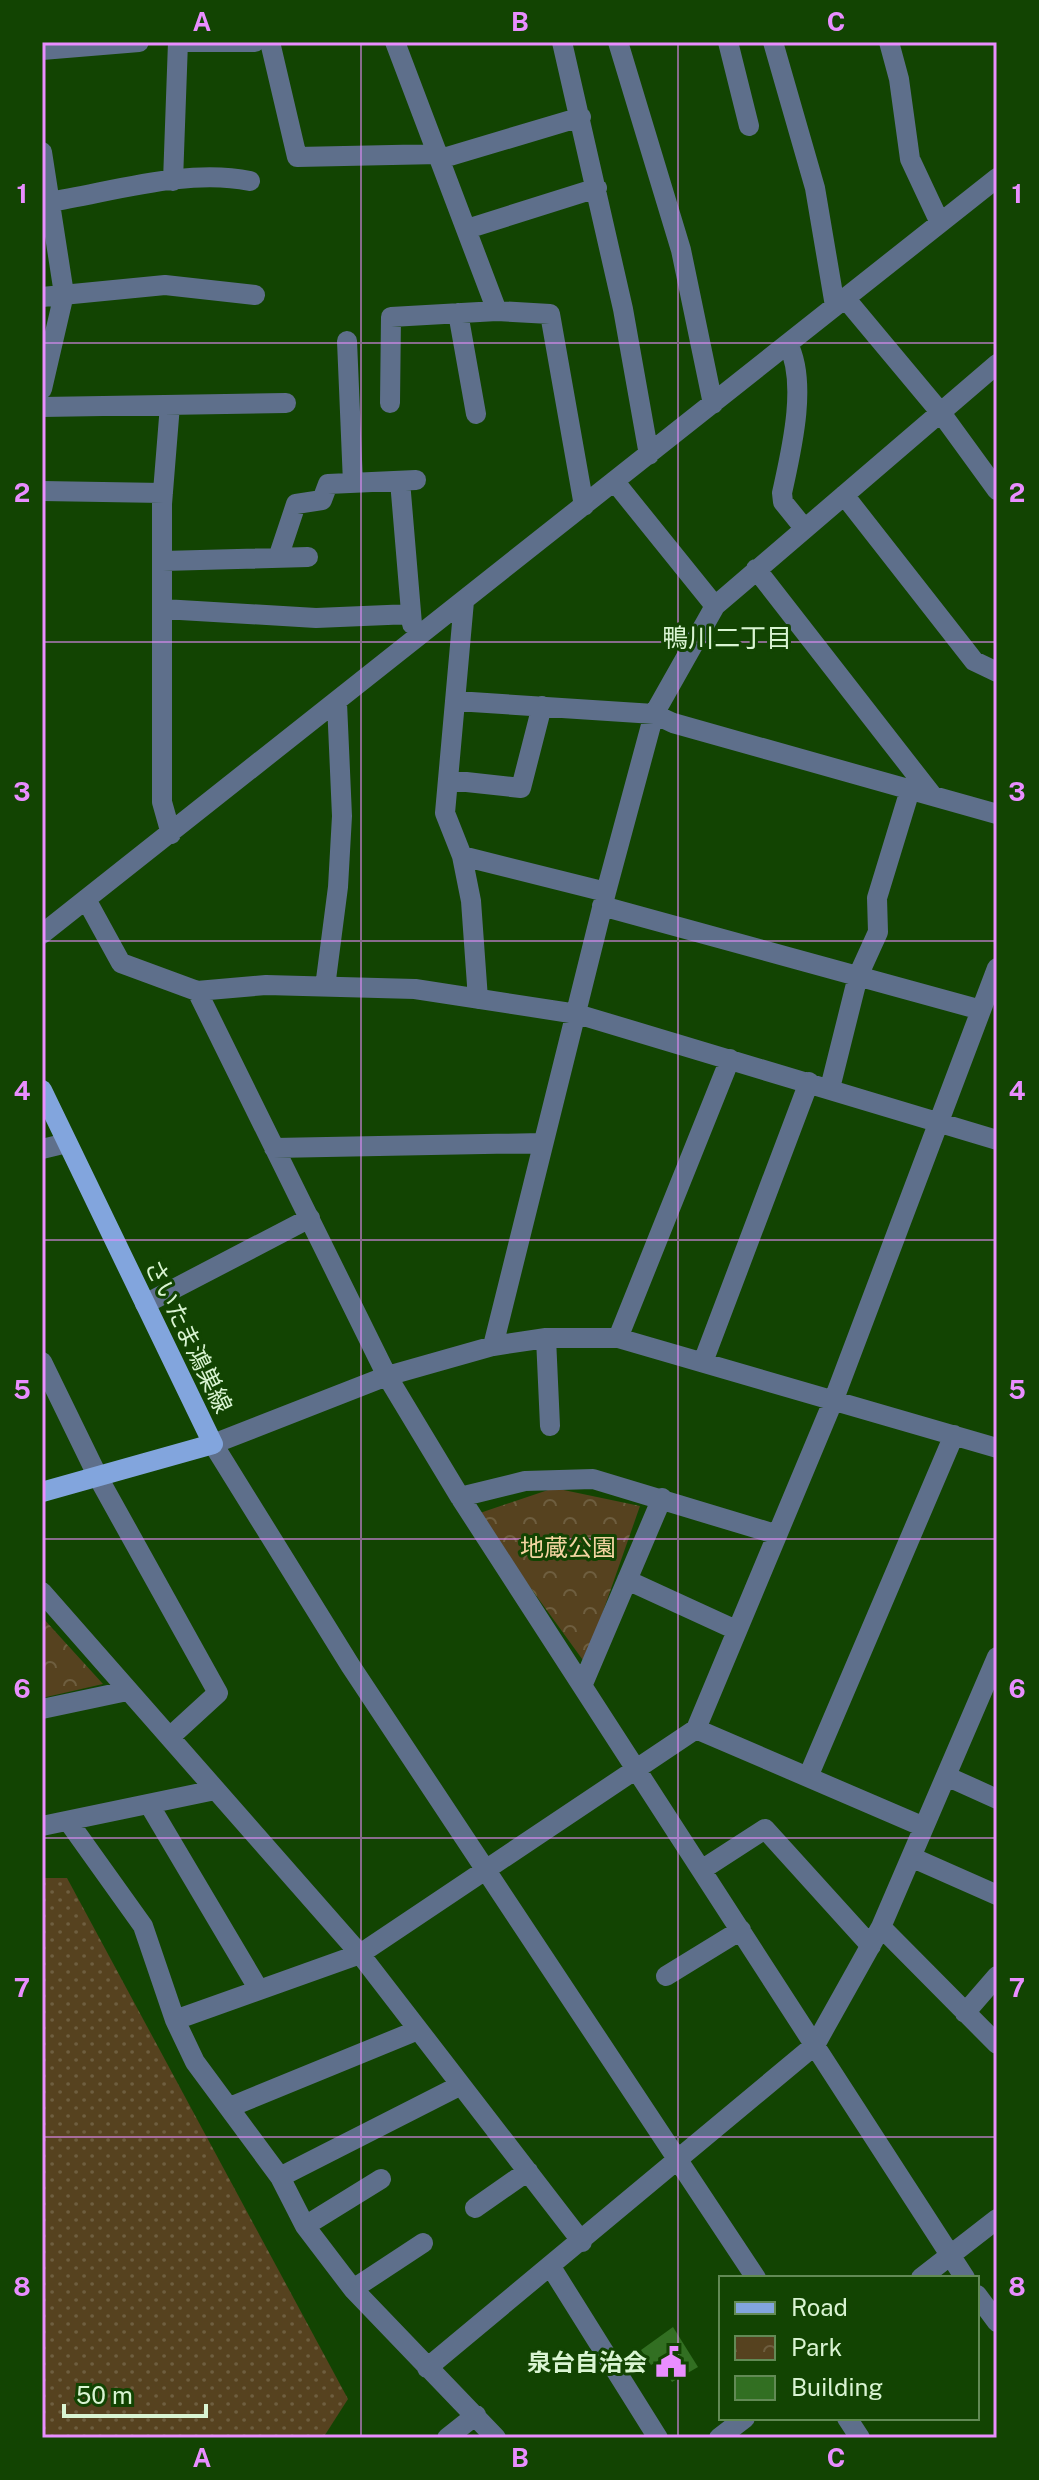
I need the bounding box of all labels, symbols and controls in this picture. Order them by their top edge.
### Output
text: A [193,6,212,37]
text: B [511,6,529,37]
text: C [827,6,845,37]
text: 1 [16,178,28,209]
text: 1 [1011,178,1023,209]
text: 2 [14,477,30,508]
text: 2 [1009,477,1025,508]
district label: 鴨川二丁目 [662,622,792,653]
text: 3 [13,776,31,807]
text: 3 [1008,776,1026,807]
text: 4 [13,1075,31,1106]
text: 4 [1008,1075,1026,1106]
street label: さいたま鴻巣線 [140,1255,238,1417]
text: 5 [13,1374,31,1405]
text: 5 [1008,1374,1026,1405]
park label: 地蔵公園 [520,1533,616,1561]
text: 6 [13,1673,31,1704]
text: 6 [1008,1673,1026,1704]
text: 7 [14,1972,30,2003]
text: 7 [1009,1972,1025,2003]
text: 8 [13,2271,31,2302]
text: 8 [1008,2271,1026,2302]
legend [719,2276,979,2420]
text: Road [791,2293,848,2321]
text: Park [791,2333,842,2361]
public building icon: 泉台自治会 [654,2345,688,2379]
place label: 泉台自治会 [527,2348,647,2376]
scale bar [64,2368,206,2418]
text: Building [791,2373,883,2401]
text: 50 m [76,2381,133,2409]
text: A [193,2442,212,2473]
text: B [511,2442,529,2473]
text: C [827,2442,845,2473]

